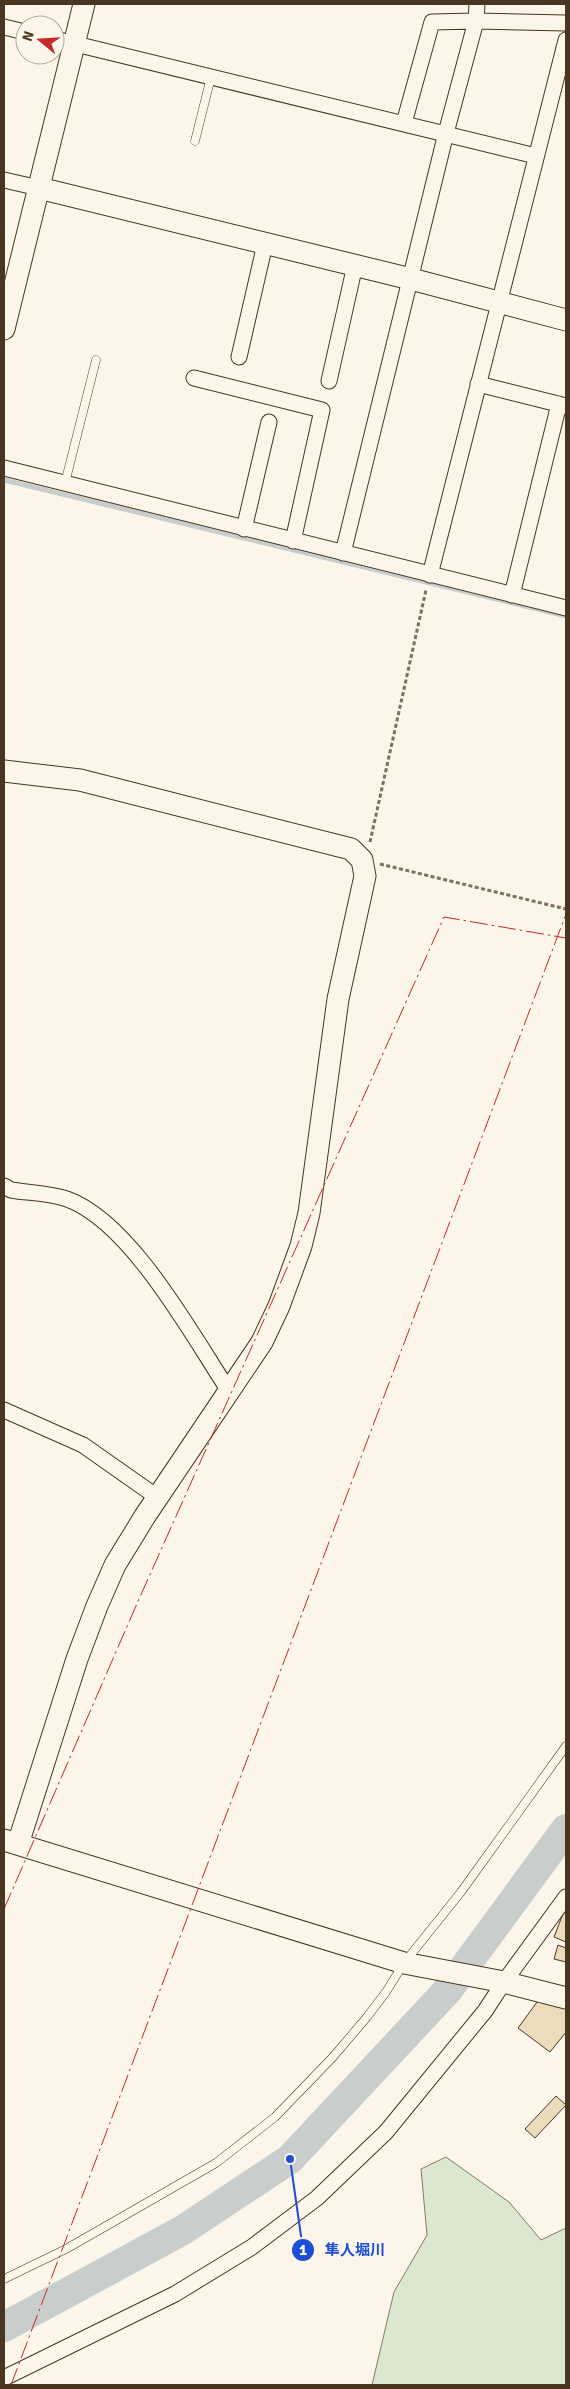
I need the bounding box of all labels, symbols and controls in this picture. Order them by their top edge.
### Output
north arrow [15,15,65,65]
text: N [19,29,38,43]
callout: 隼人堀川 [290,2235,395,2265]
text: 1 [299,2241,307,2259]
text: 隼人堀川 [325,2241,385,2259]

